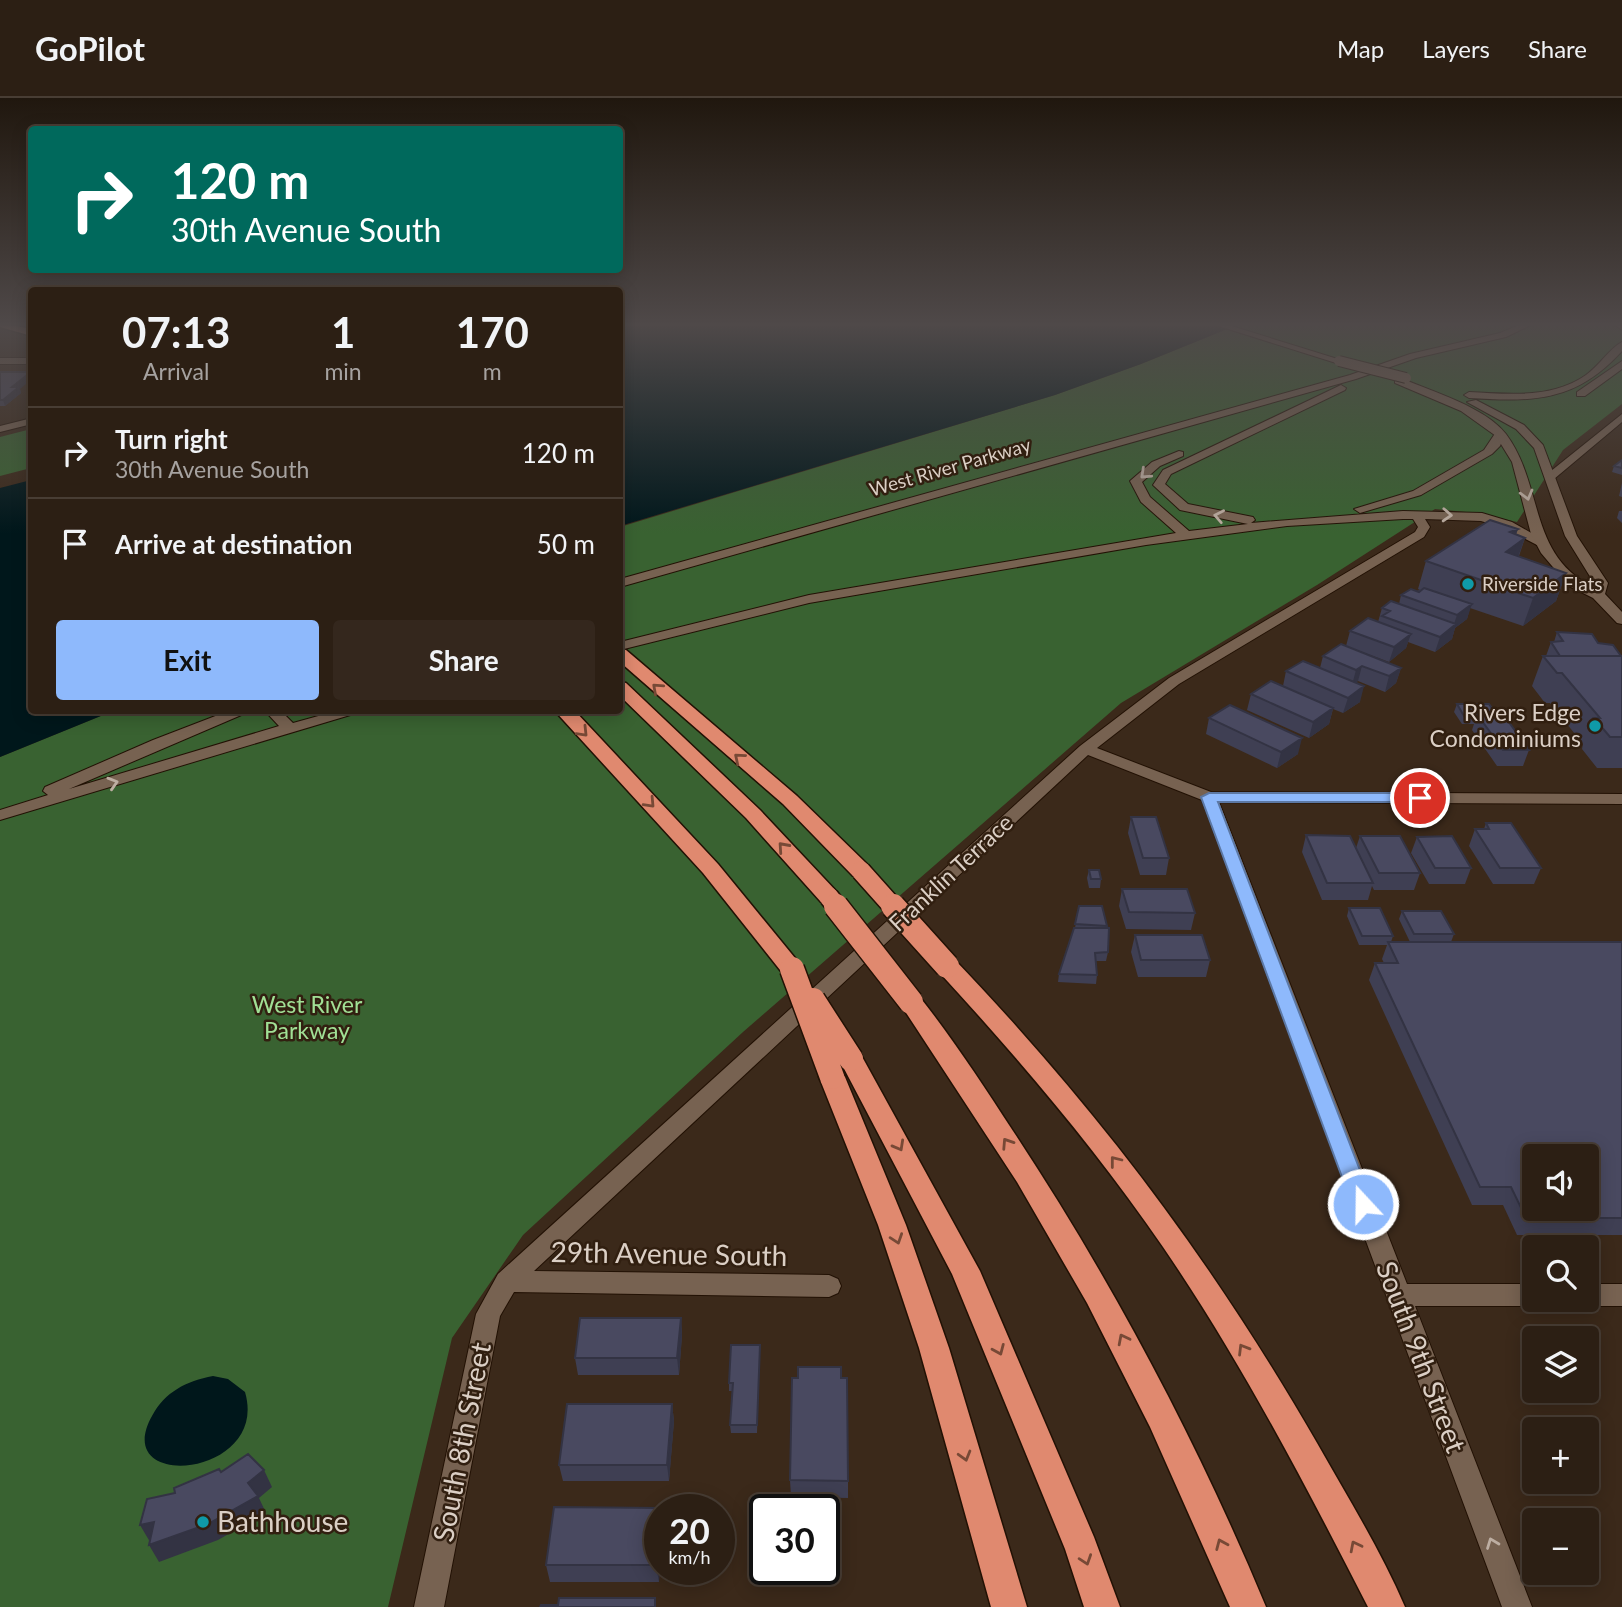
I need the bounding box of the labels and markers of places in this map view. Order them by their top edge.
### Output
place label: Riverside Flats [1482,572,1603,595]
marker: Riverside Flats [1460,576,1476,592]
place label: Rivers Edge Condominiums [1430,698,1581,752]
marker: Rivers Edge Condominiums [1587,718,1603,734]
pin [1390,768,1450,828]
place label: Bathhouse [217,1504,348,1538]
marker: Bathhouse [195,1514,211,1530]

